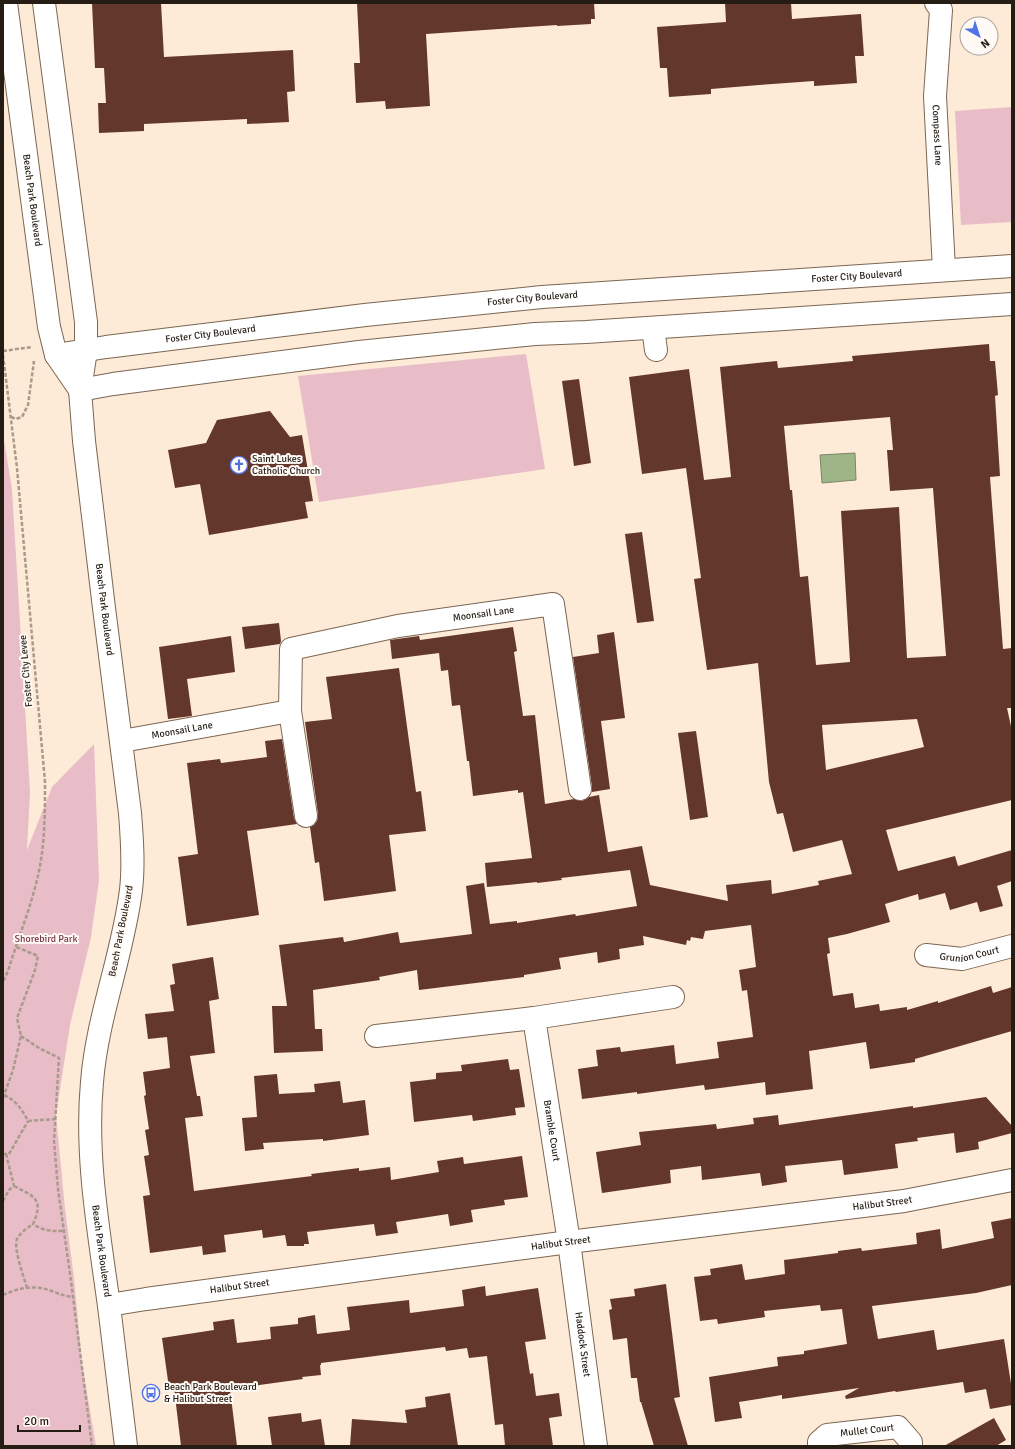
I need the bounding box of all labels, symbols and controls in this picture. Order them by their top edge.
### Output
north arrow [959,16,999,56]
text: N [978,36,992,51]
street label: Compass Lane [929,104,945,166]
street label: Beach Park Boulevard [20,153,44,247]
street label: Foster City Boulevard [811,267,903,285]
street label: Foster City Boulevard [487,289,578,309]
street label: Foster City Boulevard [165,323,256,346]
place label: Saint Lukes Catholic Church [252,453,320,477]
church icon: Saint Lukes Catholic Church [229,455,249,475]
street label: Beach Park Boulevard [93,563,116,656]
street label: Moonsail Lane [452,604,515,624]
street label: Foster City Levee [17,635,35,707]
street label: Moonsail Lane [150,719,214,742]
street label: Beach Park Boulevard [106,884,136,978]
park label: Shorebird Park [15,933,78,945]
street label: Grunion Court [939,943,1001,965]
street label: Bramble Court [541,1099,562,1163]
street label: Halibut Street [852,1193,914,1213]
street label: Beach Park Boulevard [89,1204,114,1298]
street label: Halibut Street [530,1233,592,1253]
street label: Halibut Street [209,1276,271,1296]
street label: Haddock Street [572,1311,593,1378]
place label: Beach Park Boulevard & Halibut Street [164,1381,257,1405]
bus stop icon: Beach Park Boulevard & Halibut Street [141,1383,161,1403]
scale bar [18,1407,80,1433]
text: 20 m [24,1414,49,1429]
street label: Mullet Court [840,1421,895,1439]

